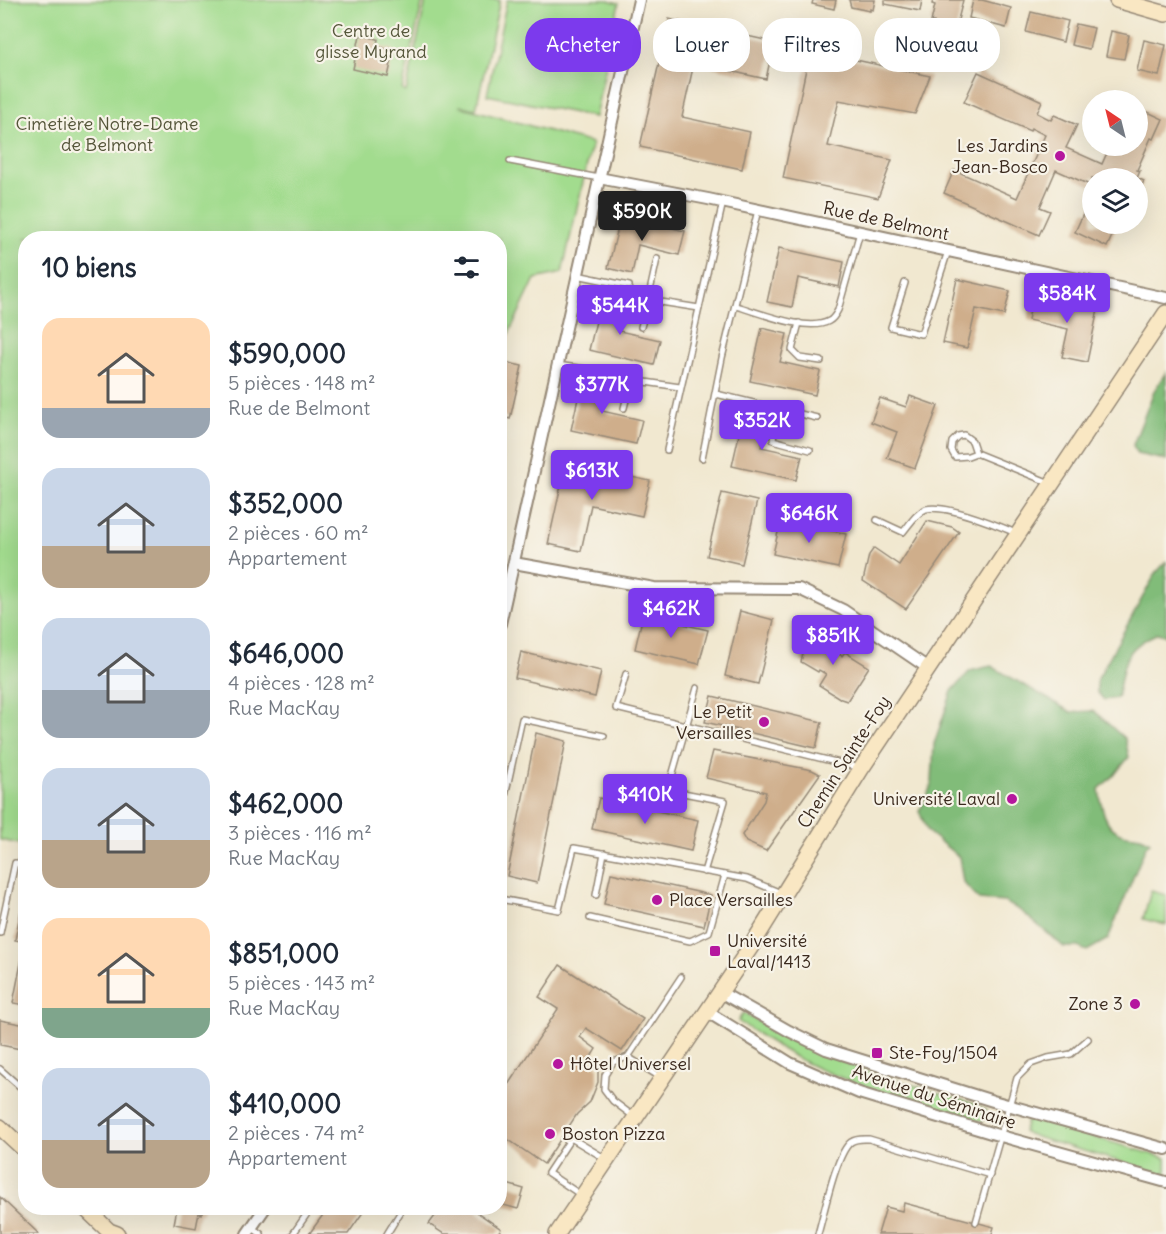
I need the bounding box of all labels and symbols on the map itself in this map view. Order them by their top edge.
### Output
park label: Centre de glisse Myrand [315,19,427,63]
north arrow [1082,90,1148,156]
park label: Cimetière Notre-Dame de Belmont [15,112,199,156]
place label: Les Jardins Jean-Bosco [952,134,1048,178]
marker: Les Jardins Jean-Bosco [1053,149,1067,163]
pin: $590K [600,191,684,242]
street label: Rue de Belmont [821,196,951,245]
pin: $584K [1025,273,1109,324]
pin: $544K [578,285,662,336]
pin: $377K [560,364,644,415]
pin: $352K [720,400,804,451]
pin: $613K [550,450,634,501]
pin: $646K [767,493,851,544]
pin: $462K [629,588,713,639]
pin: $851K [791,615,875,666]
street label: Chemin Sainte-Foy [792,691,895,833]
place label: Le Petit Versailles [676,700,752,744]
marker: Le Petit Versailles [757,715,771,729]
pin: $410K [603,774,687,825]
place label: Université Laval [873,787,1000,810]
marker: Université Laval [1005,792,1019,806]
place label: Place Versailles [669,888,793,911]
marker: Place Versailles [650,893,664,907]
place label: Université Laval/1413 [727,929,811,973]
marker: Université Laval/1413 [708,944,722,958]
place label: Zone 3 [1068,992,1123,1015]
marker: Zone 3 [1128,997,1142,1011]
place label: Ste-Foy/1504 [889,1041,998,1064]
marker: Ste-Foy/1504 [870,1046,884,1060]
place label: Hôtel Universel [570,1052,691,1075]
marker: Hôtel Universel [551,1057,565,1071]
street label: Avenue du Séminaire [849,1059,1019,1134]
place label: Boston Pizza [562,1122,665,1145]
marker: Boston Pizza [543,1127,557,1141]

